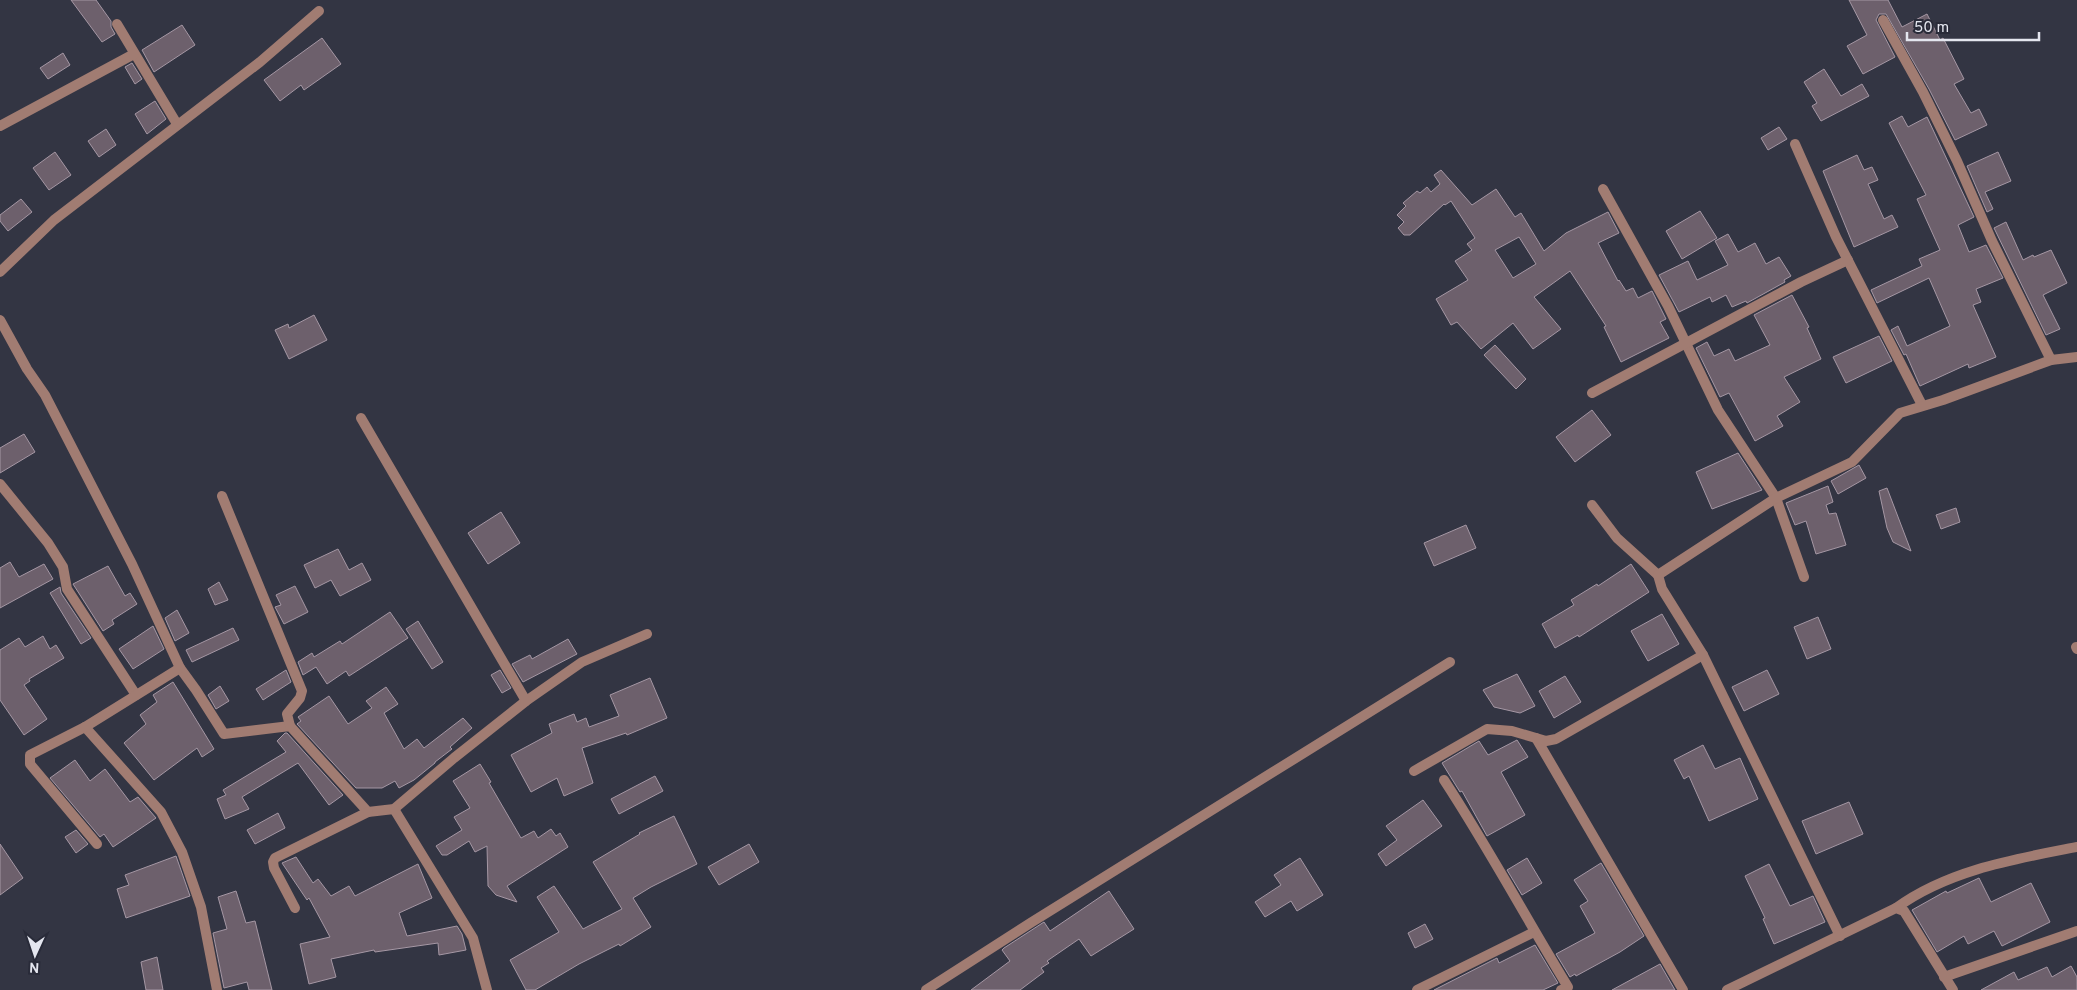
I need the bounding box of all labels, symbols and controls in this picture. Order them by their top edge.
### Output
scale bar [1907,10,2040,42]
text: 50 m [1914,19,1949,38]
north arrow [10,930,60,980]
text: N [29,958,40,975]

